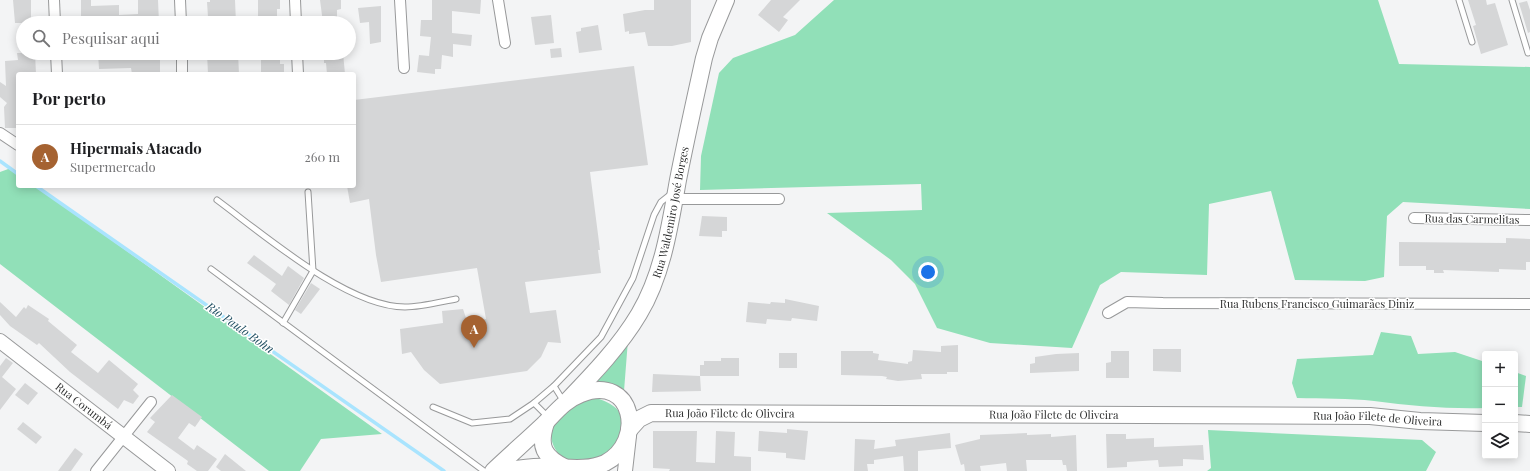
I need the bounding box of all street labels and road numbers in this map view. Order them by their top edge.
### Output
street label: Rua Waldemiro José Borges [648,145,692,280]
street label: Rua das Carmelitas [1424,210,1520,227]
street label: Rua Rubens Francisco Guimarães Diniz [1220,296,1414,311]
street label: Rua Corumbá [53,379,116,433]
street label: Rua João Filete de Oliveira [665,405,795,421]
street label: Rua João Filete de Oliveira [989,406,1119,422]
street label: Rua João Filete de Oliveira [1313,408,1443,429]

